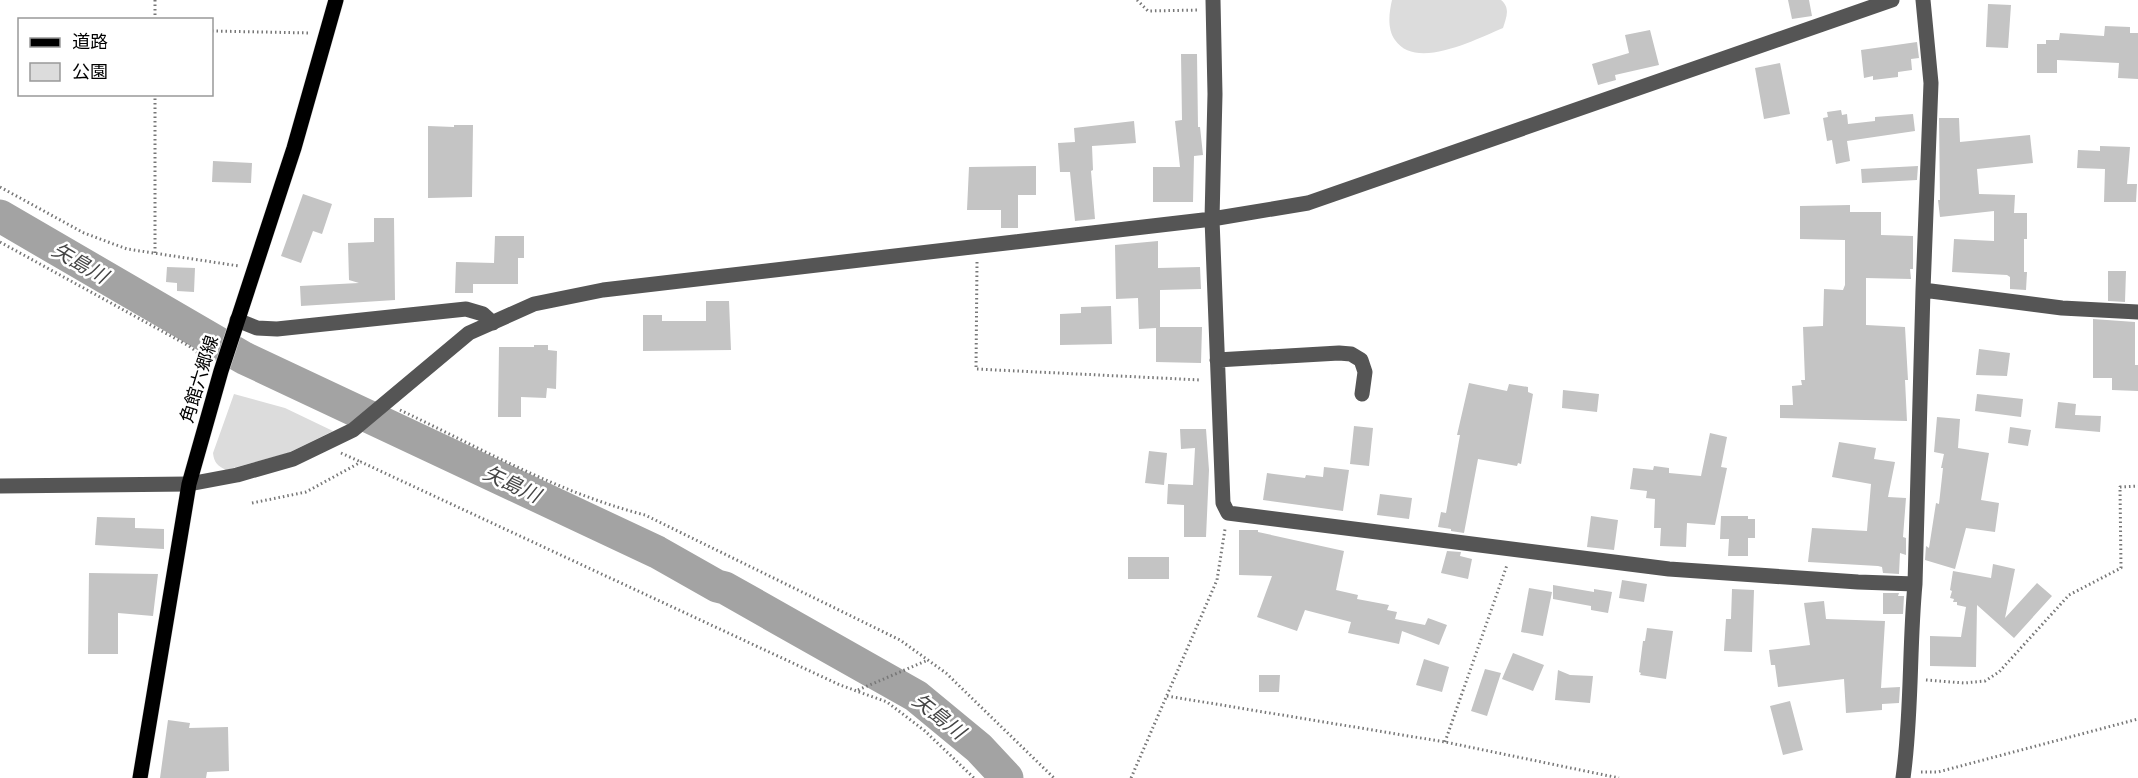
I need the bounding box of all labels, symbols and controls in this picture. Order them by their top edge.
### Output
legend [18,18,213,96]
text: 道路 [72,31,108,52]
text: 公園 [72,61,108,82]
water label: 矢島川 [48,238,114,289]
street label: 角館六郷線 [176,333,222,425]
water label: 矢島川 [480,460,546,508]
water label: 矢島川 [908,688,972,745]

